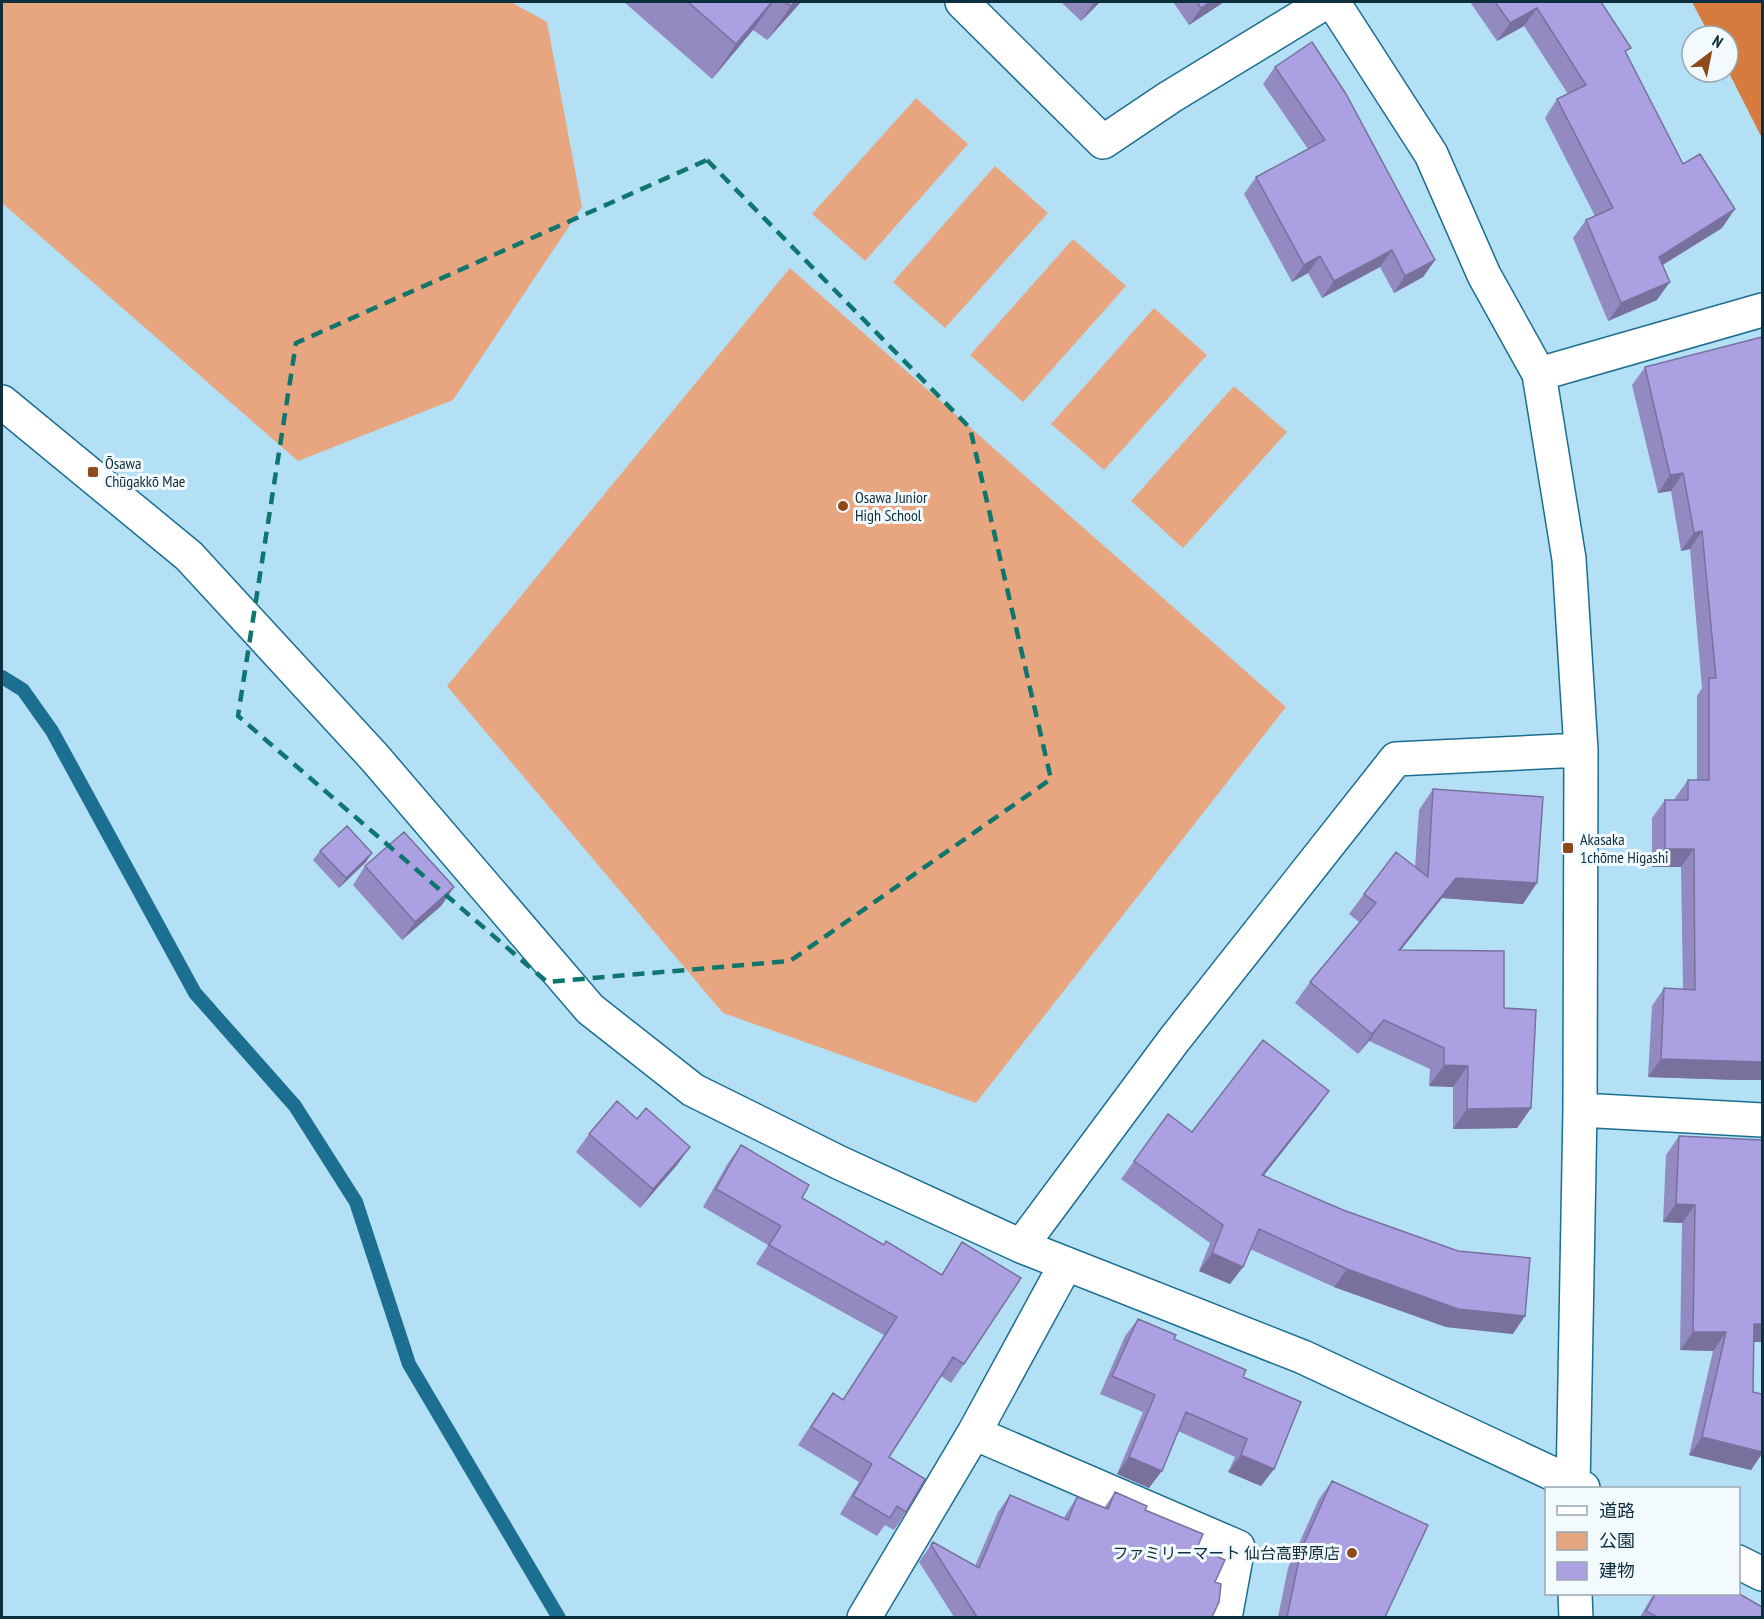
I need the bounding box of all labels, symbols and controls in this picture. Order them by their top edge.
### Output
north arrow [1680,24,1740,84]
text: N [1709,31,1727,52]
place label: Ōsawa Chūgakkō Mae [105,453,185,491]
marker: Ōsawa Chūgakkō Mae [86,465,100,479]
place label: Osawa Junior High School [855,487,928,525]
marker: Osawa Junior High School [836,499,850,513]
place label: Akasaka 1chōme Higashi [1580,829,1669,867]
marker: Akasaka 1chōme Higashi [1561,841,1575,855]
legend [1545,1487,1740,1595]
text: 道路 [1599,1499,1635,1522]
text: 公園 [1599,1529,1635,1552]
place label: ファミリーマート 仙台高野原店 [1113,1543,1340,1563]
marker: ファミリーマート 仙台高野原店 [1345,1546,1359,1560]
text: 建物 [1599,1559,1635,1582]

